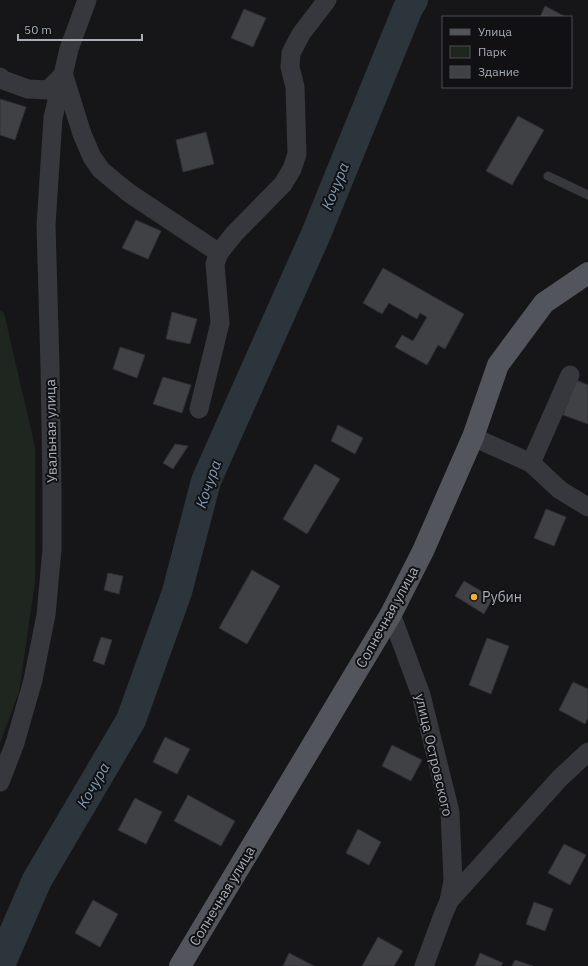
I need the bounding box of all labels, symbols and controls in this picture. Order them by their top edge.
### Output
scale bar [18,16,142,42]
legend [442,16,572,88]
text: 50 m [24,22,52,37]
text: Улица [478,24,512,39]
text: Парк [478,44,507,59]
text: Здание [478,64,520,79]
water label: Кочура [317,159,353,213]
street label: Увальная улица [41,379,61,483]
water label: Кочура [191,457,225,511]
street label: Солнечная улица [352,563,423,671]
place label: Рубин [482,588,522,606]
marker: Рубин [469,592,479,602]
street label: улица Островского [411,692,457,818]
water label: Кочура [72,759,114,811]
street label: Солнечная улица [185,842,259,949]

